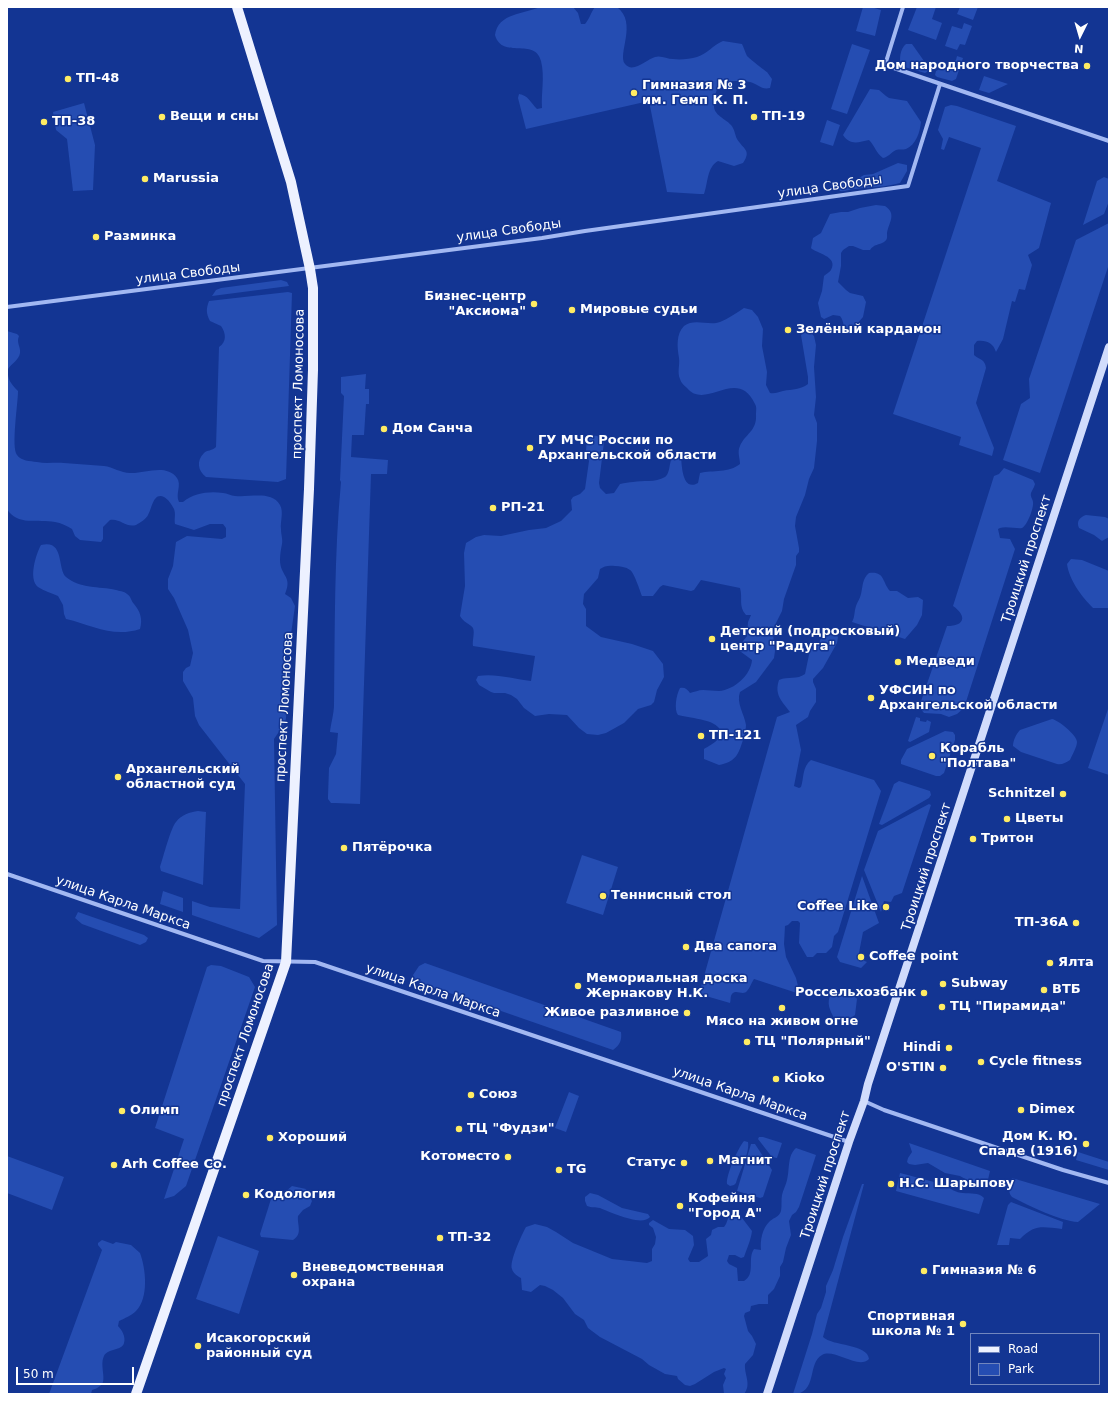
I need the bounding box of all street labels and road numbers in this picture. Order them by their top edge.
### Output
street label: улица Свободы [777,172,883,202]
street label: улица Свободы [456,216,562,246]
street label: улица Свободы [135,260,241,288]
street label: проспект Ломоносова [290,309,308,459]
street label: Троицкий проспект [999,493,1055,625]
street label: проспект Ломоносова [273,631,297,783]
street label: Троицкий проспект [899,801,955,933]
street label: улица Карла Маркса [53,873,193,933]
street label: проспект Ломоносова [214,961,278,1109]
street label: улица Карла Маркса [363,961,503,1021]
street label: улица Карла Маркса [670,1064,810,1124]
street label: Троицкий проспект [798,1109,854,1241]

